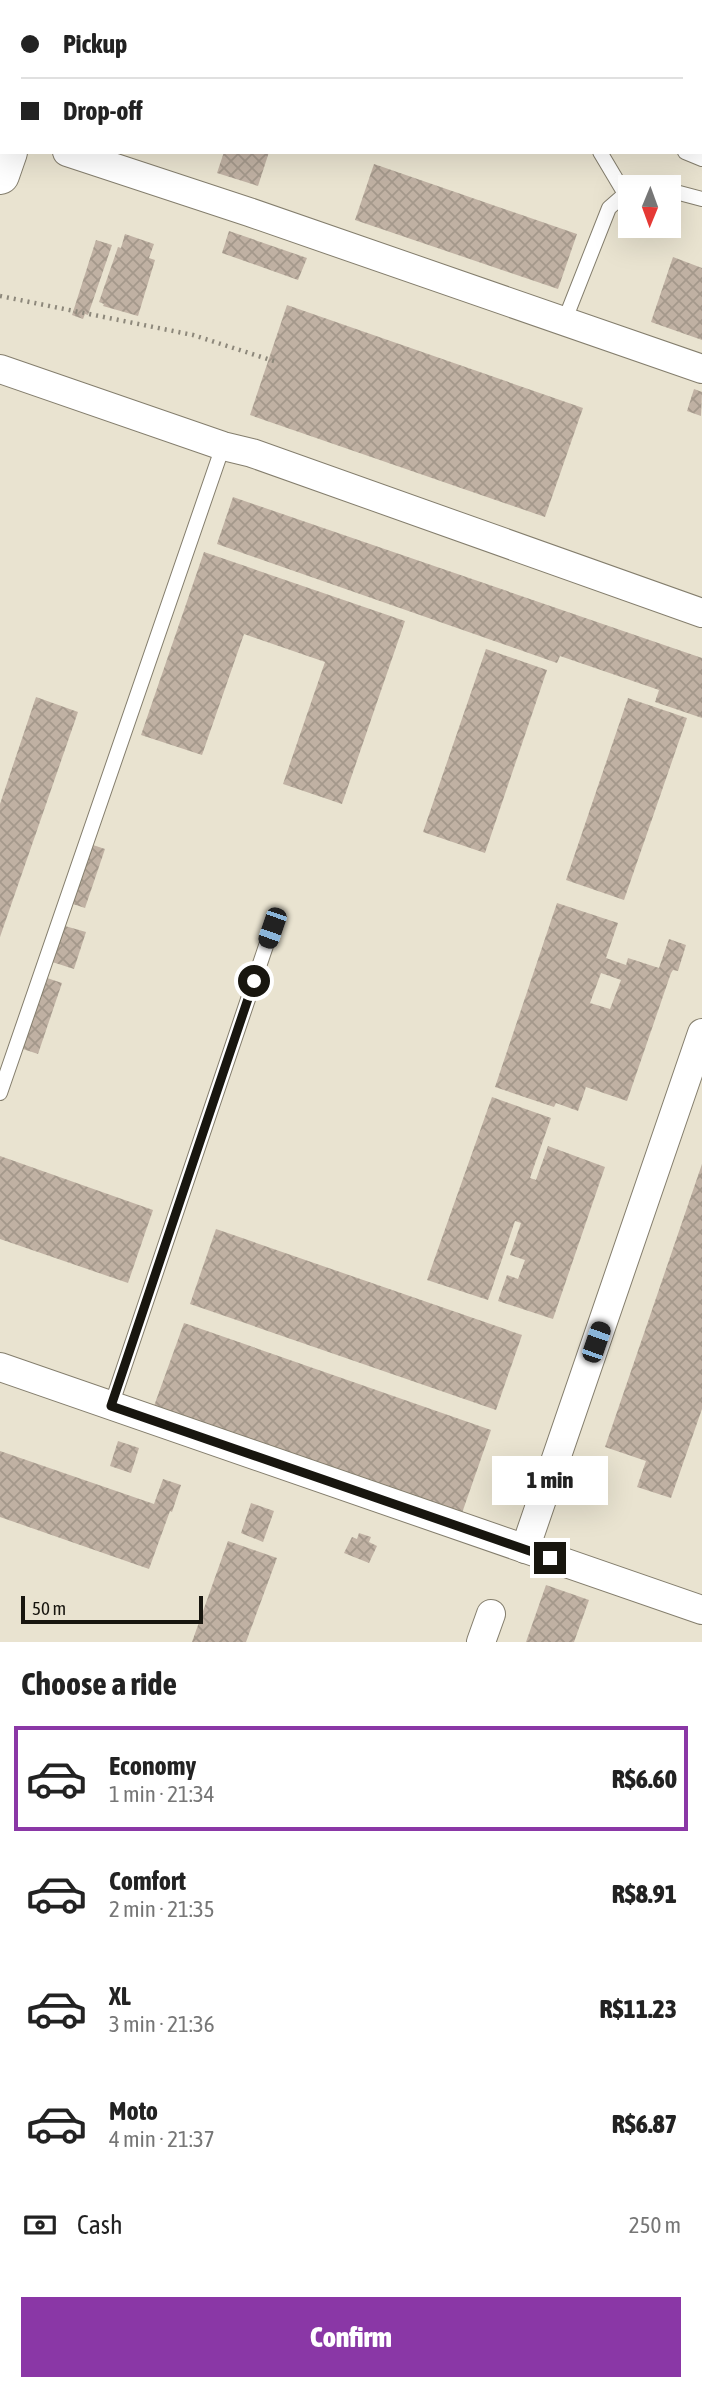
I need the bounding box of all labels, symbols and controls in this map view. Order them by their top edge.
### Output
text: Pickup [63,29,127,59]
text: Drop-off [63,96,143,126]
north arrow [618,175,681,238]
map controls [618,175,681,238]
car [256,905,289,951]
route start [238,965,270,997]
car [580,1319,613,1365]
callout: 1 min [492,1456,608,1506]
text: 1 min [527,1467,573,1493]
route end [534,1542,566,1574]
scale bar [21,1593,203,1625]
text: 50 m [32,1597,66,1619]
text: Choose a ride [21,1665,177,1702]
icon: car [25,1747,88,1810]
text: Economy [109,1751,196,1781]
text: R$6.60 [612,1764,677,1794]
text: 1 min · 21:34 [109,1781,215,1807]
icon: car [25,1862,88,1925]
text: Comfort [109,1866,186,1896]
text: R$8.91 [612,1879,677,1909]
text: 2 min · 21:35 [109,1896,215,1922]
icon: car [25,1977,88,2040]
text: XL [109,1981,131,2011]
text: R$11.23 [600,1994,677,2024]
text: 3 min · 21:36 [109,2011,215,2037]
icon: car [25,2092,88,2155]
text: Moto [109,2096,158,2126]
text: R$6.87 [612,2109,677,2139]
text: 4 min · 21:37 [109,2126,215,2152]
icon: cash [21,2206,59,2244]
text: Cash [77,2210,123,2240]
text: 250 m [629,2212,681,2238]
button: Confirm [21,2297,681,2377]

